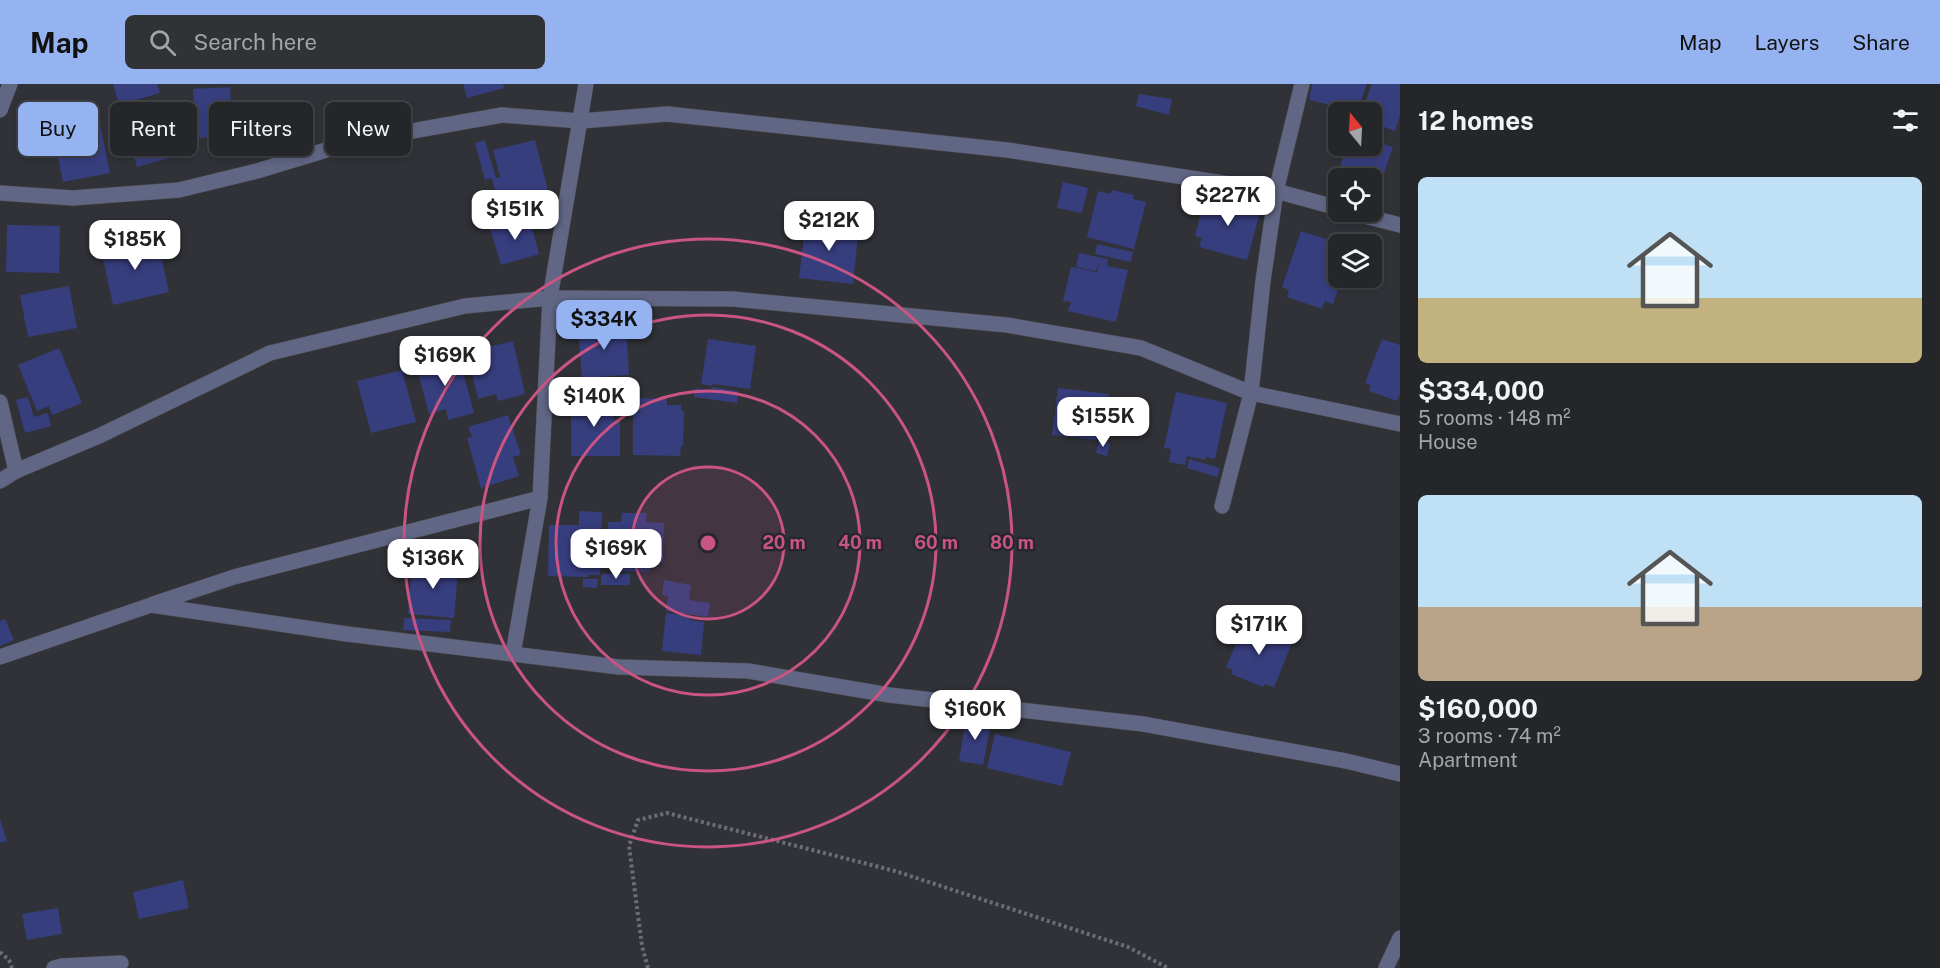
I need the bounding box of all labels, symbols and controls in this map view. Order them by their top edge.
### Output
search box [125,15,545,69]
text: Map [30,26,89,59]
icon: search [146,26,179,59]
text: Search here [194,29,317,55]
text: Map [1679,30,1722,55]
text: Layers [1755,30,1819,55]
text: Share [1852,30,1910,55]
chip: Buy [18,102,98,156]
chip: Rent [110,102,197,156]
chip: Filters [209,102,313,156]
chip: New [325,102,411,156]
north arrow [1328,102,1382,156]
map controls [1328,102,1382,288]
icon: filters [1889,104,1922,137]
text: 12 homes [1418,105,1534,136]
button: locate [1328,168,1382,222]
pin: $227K [1186,176,1270,227]
text: $227K [1195,183,1261,207]
pin: $151K [473,190,557,241]
text: $151K [486,197,544,221]
pin: $212K [787,201,871,252]
text: $212K [798,208,860,232]
icon: home [1616,216,1724,324]
pin: $185K [93,220,177,271]
text: $185K [103,227,167,251]
button: layers [1328,234,1382,288]
pin: $334K [562,300,646,351]
text: $334K [570,307,638,331]
pin: $169K [403,336,487,387]
text: $169K [414,343,476,367]
text: $334,000 [1418,375,1544,406]
pin: $140K [552,377,636,428]
text: $140K [563,384,625,408]
pin: $155K [1061,397,1145,448]
text: $155K [1071,404,1135,428]
text: 5 rooms · 148 m² [1418,406,1571,430]
text: House [1418,430,1478,454]
pin: $169K [574,529,658,580]
text: 20 m [762,532,806,553]
text: 40 m [838,532,882,553]
text: 60 m [914,532,958,553]
text: 80 m [990,532,1034,553]
centre of rings [698,533,718,553]
icon: home [1616,534,1724,642]
text: $169K [585,536,647,560]
pin: $136K [391,539,475,590]
text: $136K [402,546,464,570]
pin: $171K [1217,605,1301,656]
text: $171K [1230,612,1288,636]
pin: $160K [933,690,1017,741]
text: $160,000 [1418,693,1538,724]
text: $160K [944,697,1006,721]
text: 3 rooms · 74 m² [1418,724,1561,748]
text: Apartment [1418,748,1518,772]

